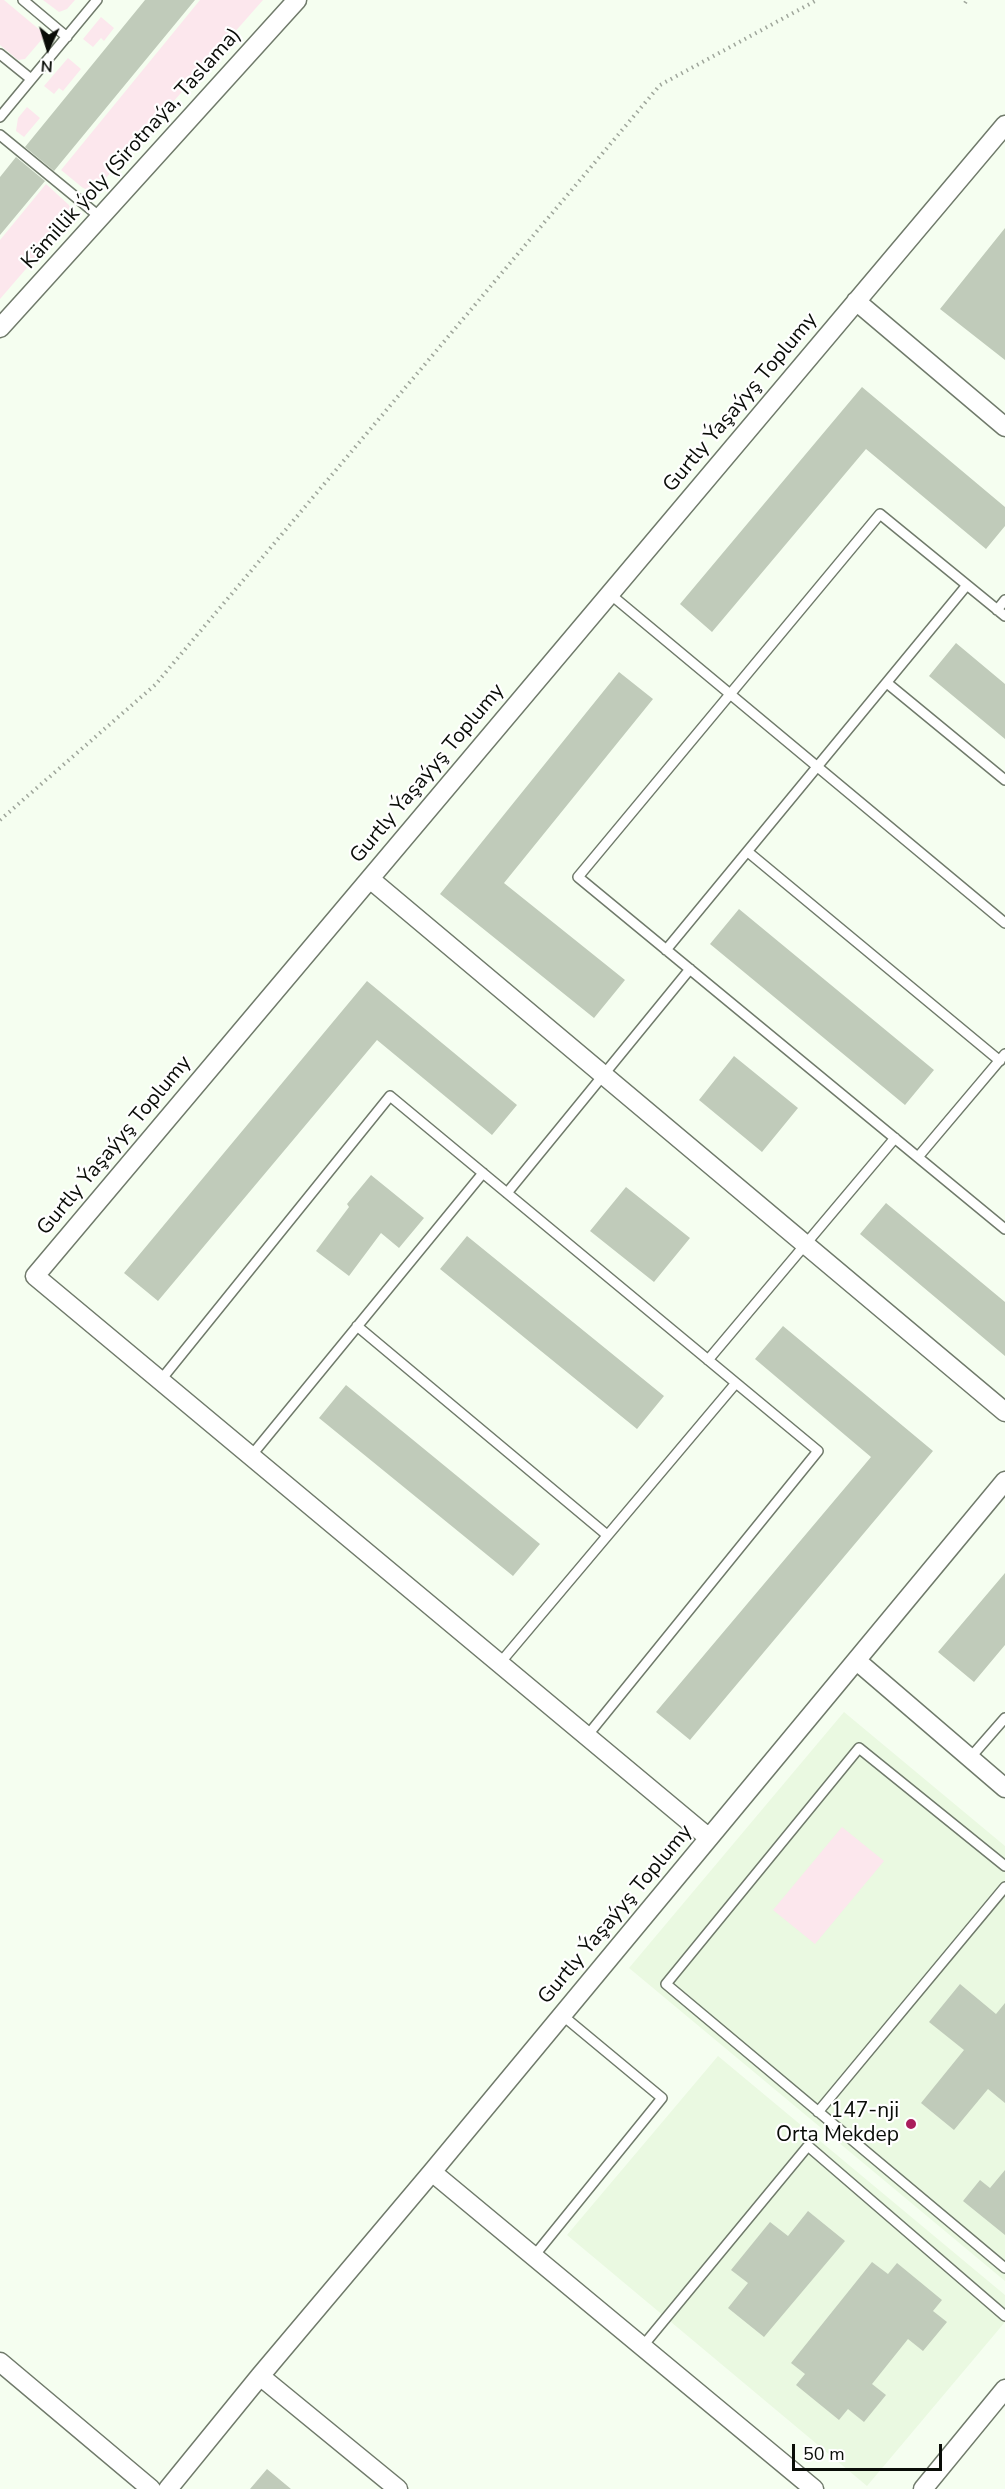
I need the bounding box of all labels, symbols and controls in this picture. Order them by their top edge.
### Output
north arrow [18,18,78,78]
street label: Kämillik ýoly (Sirotnaýa, Taslama) [17,23,247,275]
text: N [40,55,53,77]
street label: Gurtly Ýaşaýyş Toplumy [658,308,824,498]
street label: Gurtly Ýaşaýyş Toplumy [345,679,511,869]
street label: Gurtly Ýaşaýyş Toplumy [32,1051,198,1241]
street label: Gurtly Ýaşaýyş Toplumy [533,1820,699,2010]
place label: 147-nji Orta Mekdep [776,2099,899,2149]
marker: 147-nji Orta Mekdep [904,2117,918,2131]
scale bar [795,2432,945,2470]
text: 50 m [803,2442,845,2466]

